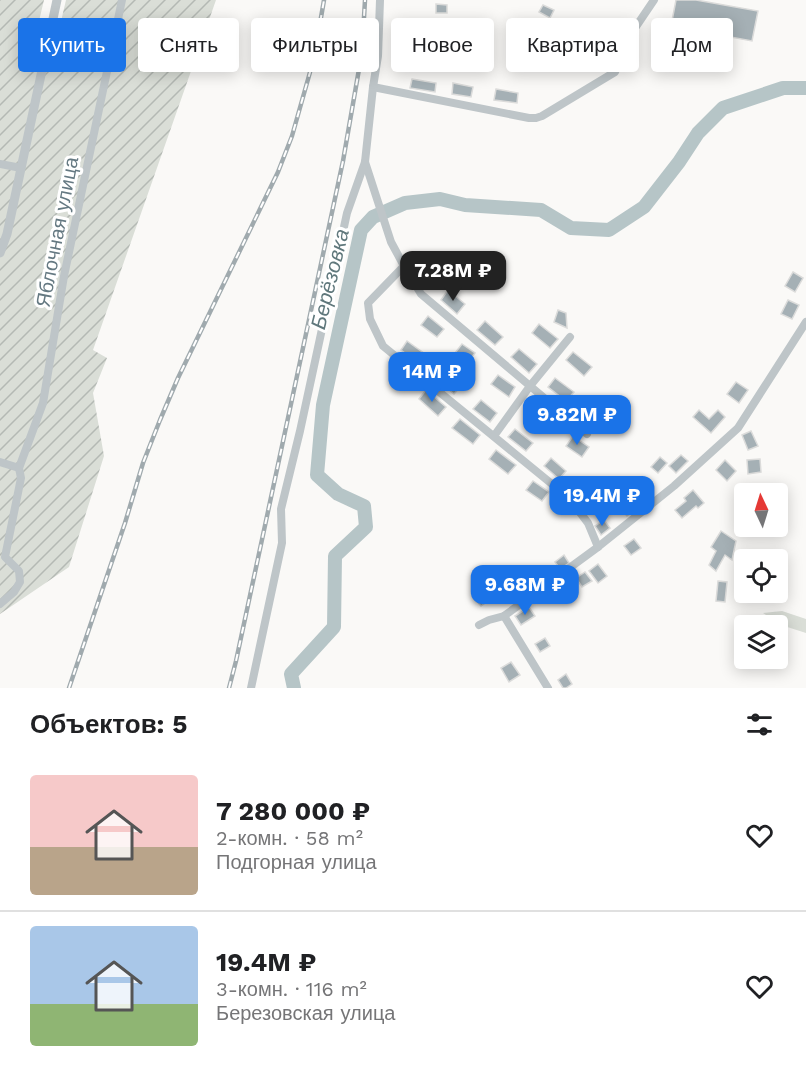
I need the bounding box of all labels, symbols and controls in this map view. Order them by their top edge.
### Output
chip: Купить [18,18,126,72]
chip: Снять [138,18,239,72]
chip: Фильтры [251,18,379,72]
chip: Новое [391,18,494,72]
chip: Квартира [506,18,639,72]
chip: Дом [651,18,733,72]
street label: Яблочная улица [31,154,84,309]
water label: Берёзовка [305,226,354,332]
pin: 7.28M ₽ [398,251,508,302]
text: 7.28M ₽ [414,258,492,282]
pin: 14M ₽ [390,352,474,403]
text: 14M ₽ [402,359,462,383]
pin: 9.82M ₽ [522,395,632,446]
text: 9.82M ₽ [537,402,617,426]
pin: 19.4M ₽ [547,476,657,527]
text: 19.4M ₽ [563,483,641,507]
north arrow [734,483,788,537]
map controls [734,483,788,669]
button: locate [734,549,788,603]
pin: 9.68M ₽ [470,565,580,616]
text: 9.68M ₽ [485,572,565,596]
button: layers [734,615,788,669]
icon: filters [743,708,776,741]
text: Объектов: 5 [30,709,187,739]
text: 7 280 000 ₽ [216,796,370,826]
icon: home [78,799,150,871]
icon: heart [743,819,776,852]
text: 2-комн. · 58 m² [216,826,363,850]
text: Подгорная улица [216,850,377,874]
text: 19.4M ₽ [216,947,316,977]
icon: home [78,950,150,1022]
icon: heart [743,970,776,1003]
text: 3-комн. · 116 m² [216,977,367,1001]
text: Березовская улица [216,1001,395,1025]

